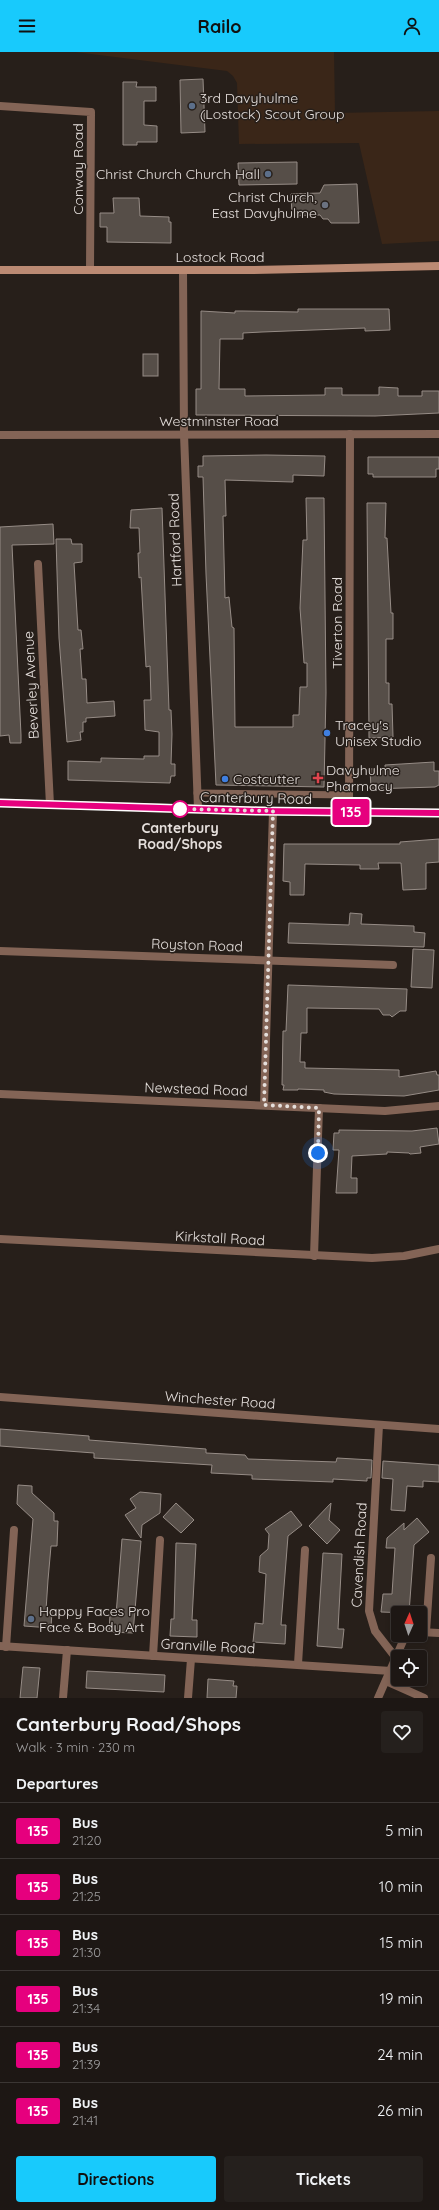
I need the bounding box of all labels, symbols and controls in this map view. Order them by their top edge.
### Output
icon: menu [16,15,38,37]
text: Railo [198,15,241,38]
icon: person [401,15,423,37]
place label: 3rd Davyhulme (Lostock) Scout Group [200,89,344,123]
marker: 3rd Davyhulme (Lostock) Scout Group [187,101,197,111]
street label: Conway Road [69,123,87,215]
place label: Christ Church Church Hall [96,165,260,183]
marker: Christ Church Church Hall [263,169,273,179]
place label: Christ Church, East Davyhulme [212,188,317,222]
marker: Christ Church, East Davyhulme [320,200,330,210]
street label: Lostock Road [176,248,264,266]
street label: Westminster Road [159,412,279,430]
street label: Hartford Road [164,493,186,587]
street label: Tiverton Road [328,577,346,669]
street label: Beverley Avenue [19,630,43,739]
place label: Tracey's Unisex Studio [335,716,422,750]
marker: Tracey's Unisex Studio [322,728,332,738]
place label: Davyhulme Pharmacy [326,761,400,795]
place label: Costcutter [233,770,300,788]
marker: Davyhulme Pharmacy [313,773,323,783]
marker: Costcutter [220,774,230,784]
street label: Canterbury Road [200,788,312,808]
line badge: 135 [328,799,374,825]
marker: Canterbury Road/Shops [171,800,189,818]
text: 135 [340,803,362,821]
place label: Canterbury Road/Shops [138,819,223,853]
street label: Royston Road [151,934,243,956]
street label: Newstead Road [144,1078,248,1100]
your location [308,1143,328,1163]
street label: Kirkstall Road [175,1227,265,1249]
street label: Winchester Road [164,1387,276,1413]
street label: Cavendish Road [347,1502,371,1608]
place label: Happy Faces Pro Face & Body Art [39,1602,150,1636]
north arrow [391,1606,427,1642]
map controls [391,1606,427,1686]
marker: Happy Faces Pro Face & Body Art [26,1614,36,1624]
street label: Granville Road [160,1635,256,1657]
button: locate [391,1650,427,1686]
button: heart [381,1711,423,1753]
text: Canterbury Road/Shops [16,1712,241,1736]
text: Walk · 3 min · 230 m [16,1739,135,1755]
text: Departures [16,1774,98,1793]
text: Bus [72,1813,98,1832]
text: 5 min [385,1821,423,1840]
text: 135 [27,1822,49,1840]
text: 21:20 [72,1832,101,1848]
text: Bus [72,1869,98,1888]
text: 10 min [379,1877,423,1896]
text: 135 [27,1878,49,1896]
text: 21:25 [72,1888,101,1904]
text: Bus [72,1925,98,1944]
text: 15 min [380,1933,423,1952]
text: 135 [27,1934,49,1952]
text: 21:30 [72,1944,101,1960]
text: Bus [72,1981,98,2000]
text: 19 min [379,1989,423,2008]
text: 135 [27,1990,49,2008]
text: 21:34 [72,2000,100,2016]
text: Bus [72,2037,98,2056]
text: 24 min [377,2045,423,2064]
text: 135 [27,2046,49,2064]
text: 21:39 [72,2056,101,2072]
text: Bus [72,2093,98,2112]
text: 26 min [377,2101,423,2120]
text: 135 [27,2102,49,2120]
text: 21:41 [72,2112,98,2128]
button: Directions [16,2156,216,2202]
button: Tickets [224,2156,423,2202]

